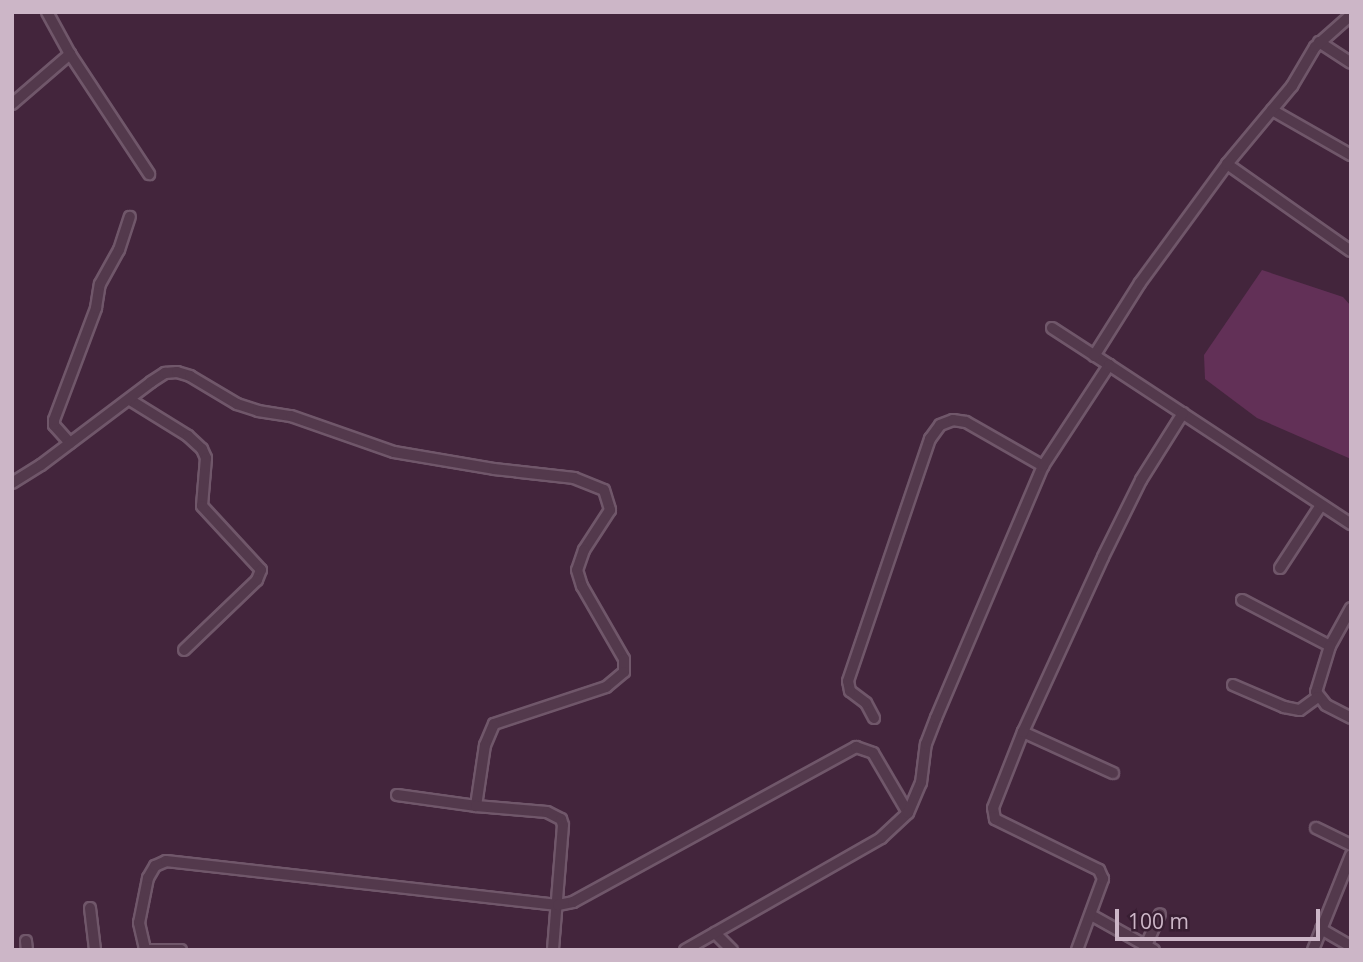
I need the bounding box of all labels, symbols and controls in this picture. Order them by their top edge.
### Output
scale bar [1118,895,1323,939]
text: 100 m [1128,907,1189,935]

